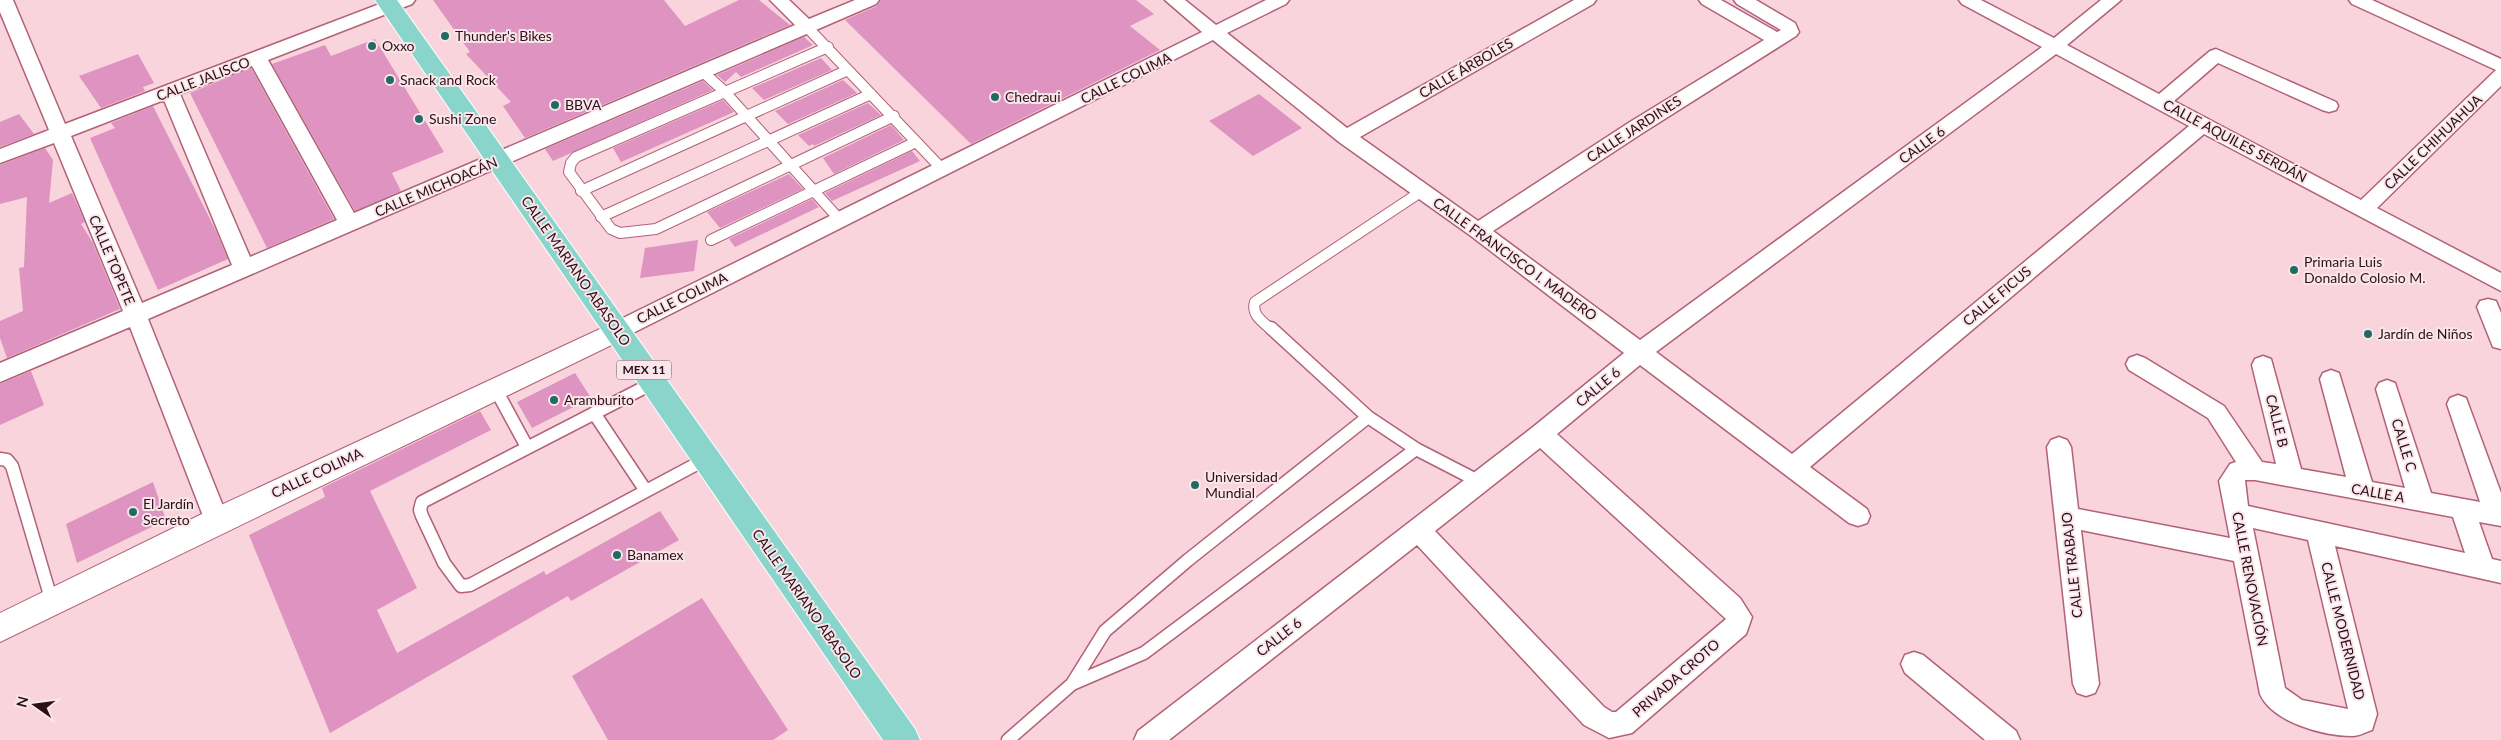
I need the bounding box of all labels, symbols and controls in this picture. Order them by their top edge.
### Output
place label: Thunder's Bikes [455,27,552,44]
marker: Thunder's Bikes [439,30,451,42]
street label: CALLE ÁRBOLES [1416,34,1516,101]
place label: Oxxo [382,37,415,54]
marker: Oxxo [366,40,378,52]
street label: CALLE COLIMA [1078,48,1174,107]
street label: CALLE JALISCO [154,53,252,104]
place label: Snack and Rock [400,71,497,88]
marker: Snack and Rock [384,74,396,86]
place label: Chedraui [1005,88,1061,105]
street label: CALLE CHIHUAHUA [2380,90,2485,193]
marker: Chedraui [989,91,1001,103]
street label: CALLE JARDINES [1583,92,1684,166]
street label: CALLE AQUILES SERDÁN [2160,95,2310,186]
place label: BBVA [565,96,602,113]
marker: BBVA [549,99,561,111]
place label: Sushi Zone [429,110,496,127]
marker: Sushi Zone [413,113,425,125]
street label: CALLE 6 [1895,122,1948,167]
street label: CALLE MICHOACÁN [372,153,500,220]
street label: CALLE MARIANO ABASOLO [518,192,635,349]
street label: CALLE FRANCISCO I. MADERO [1430,193,1601,324]
street label: CALLE TOPETE [86,212,139,307]
place label: Primaria Luis Donaldo Colosio M. [2304,253,2426,286]
street label: CALLE FICUS [1959,262,2034,329]
marker: Primaria Luis Donaldo Colosio M. [2288,264,2300,276]
street label: CALLE COLIMA [634,268,730,327]
place label: Jardín de Niños [2378,325,2473,342]
marker: Jardín de Niños [2362,328,2374,340]
road number: MEX 11 [616,360,672,380]
street label: CALLE 6 [1572,363,1623,410]
place label: Aramburito [564,391,634,408]
street label: CALLE B [2263,393,2292,449]
marker: Aramburito [548,394,560,406]
street label: CALLE C [2388,416,2421,474]
street label: CALLE COLIMA [268,444,366,501]
place label: Universidad Mundial [1205,468,1278,501]
marker: Universidad Mundial [1189,479,1201,491]
street label: CALLE A [2350,479,2407,506]
place label: El Jardín Secreto [143,495,194,528]
marker: El Jardín Secreto [127,506,139,518]
street label: CALLE RENOVACIÓN [2229,510,2272,648]
street label: CALLE TRABAJO [2057,511,2086,619]
street label: CALLE MARIANO ABASOLO [749,525,866,682]
place label: Banamex [627,546,683,563]
marker: Banamex [611,549,623,561]
street label: CALLE MODERNIDAD [2318,560,2369,702]
street label: CALLE 6 [1253,614,1305,660]
street label: PRIVADA CROTO [1629,635,1723,720]
north arrow [10,680,60,730]
text: N [12,694,31,709]

